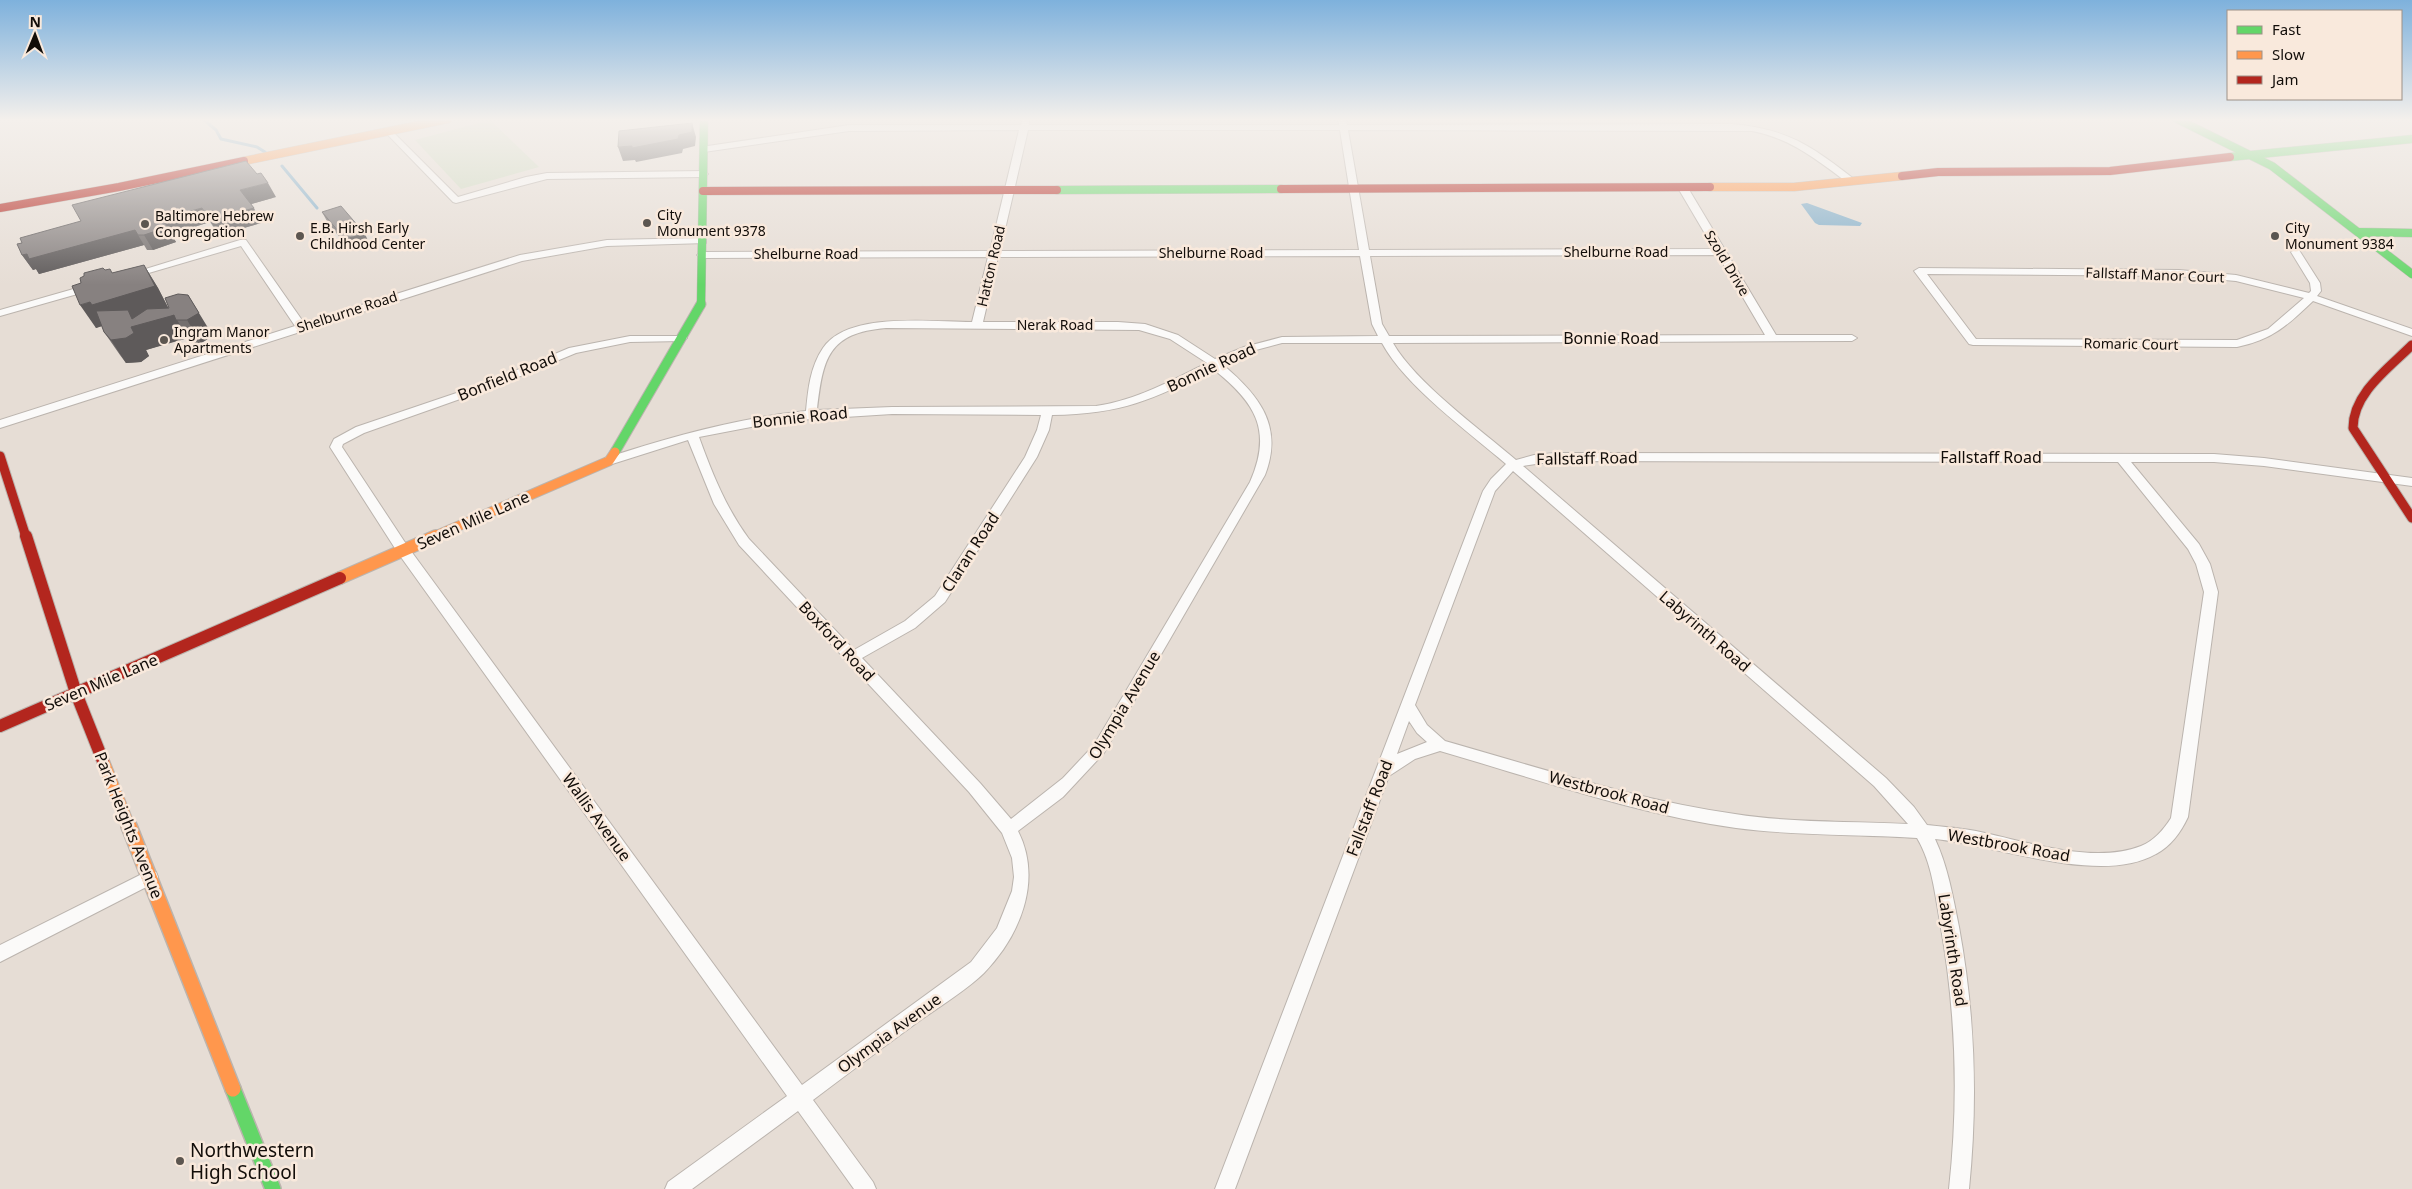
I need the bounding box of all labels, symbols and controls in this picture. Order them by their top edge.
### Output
north arrow [10,10,60,60]
legend [2227,10,2402,100]
text: N [29,12,41,31]
text: Fast [2272,19,2301,39]
text: Slow [2272,44,2305,64]
text: Jam [2270,69,2299,89]
place label: City Monument 9378 [657,205,766,240]
place label: Baltimore Hebrew Congregation [155,206,274,241]
marker: City Monument 9378 [641,217,653,229]
marker: Baltimore Hebrew Congregation [139,218,151,230]
place label: E.B. Hirsh Early Childhood Center [310,218,426,253]
place label: City Monument 9384 [2285,218,2394,253]
street label: Hatton Road [972,223,1009,308]
street label: Szold Drive [1700,226,1754,299]
marker: E.B. Hirsh Early Childhood Center [294,230,306,242]
marker: City Monument 9384 [2269,230,2281,242]
street label: Shelburne Road [1564,242,1668,261]
street label: Shelburne Road [1159,243,1263,262]
street label: Shelburne Road [754,244,858,263]
street label: Fallstaff Manor Court [2085,263,2225,286]
street label: Shelburne Road [294,286,400,337]
street label: Nerak Road [1017,315,1093,334]
place label: Ingram Manor Apartments [174,322,270,357]
street label: Bonnie Road [1563,327,1659,349]
street label: Romaric Court [2084,333,2179,354]
marker: Ingram Manor Apartments [158,334,170,346]
street label: Bonnie Road [1163,337,1259,397]
street label: Bonfield Road [454,346,560,406]
street label: Bonnie Road [751,401,849,433]
street label: Fallstaff Road [1536,446,1638,470]
street label: Fallstaff Road [1940,446,2042,468]
street label: Seven Mile Lane [413,485,533,555]
street label: Claran Road [936,508,1004,596]
street label: Labyrinth Road [1655,585,1755,677]
street label: Boxford Road [794,596,880,686]
street label: Olympia Avenue [1083,647,1165,763]
street label: Seven Mile Lane [41,648,161,716]
street label: Park Heights Avenue [89,748,169,902]
street label: Fallstaff Road [1341,757,1397,859]
street label: Westbrook Road [1546,765,1672,819]
street label: Wallis Avenue [558,768,636,866]
street label: Westbrook Road [1946,823,2072,867]
street label: Labyrinth Road [1933,892,1973,1008]
street label: Olympia Avenue [833,988,945,1078]
place label: Northwestern High School [190,1137,314,1185]
marker: Northwestern High School [174,1155,186,1167]

